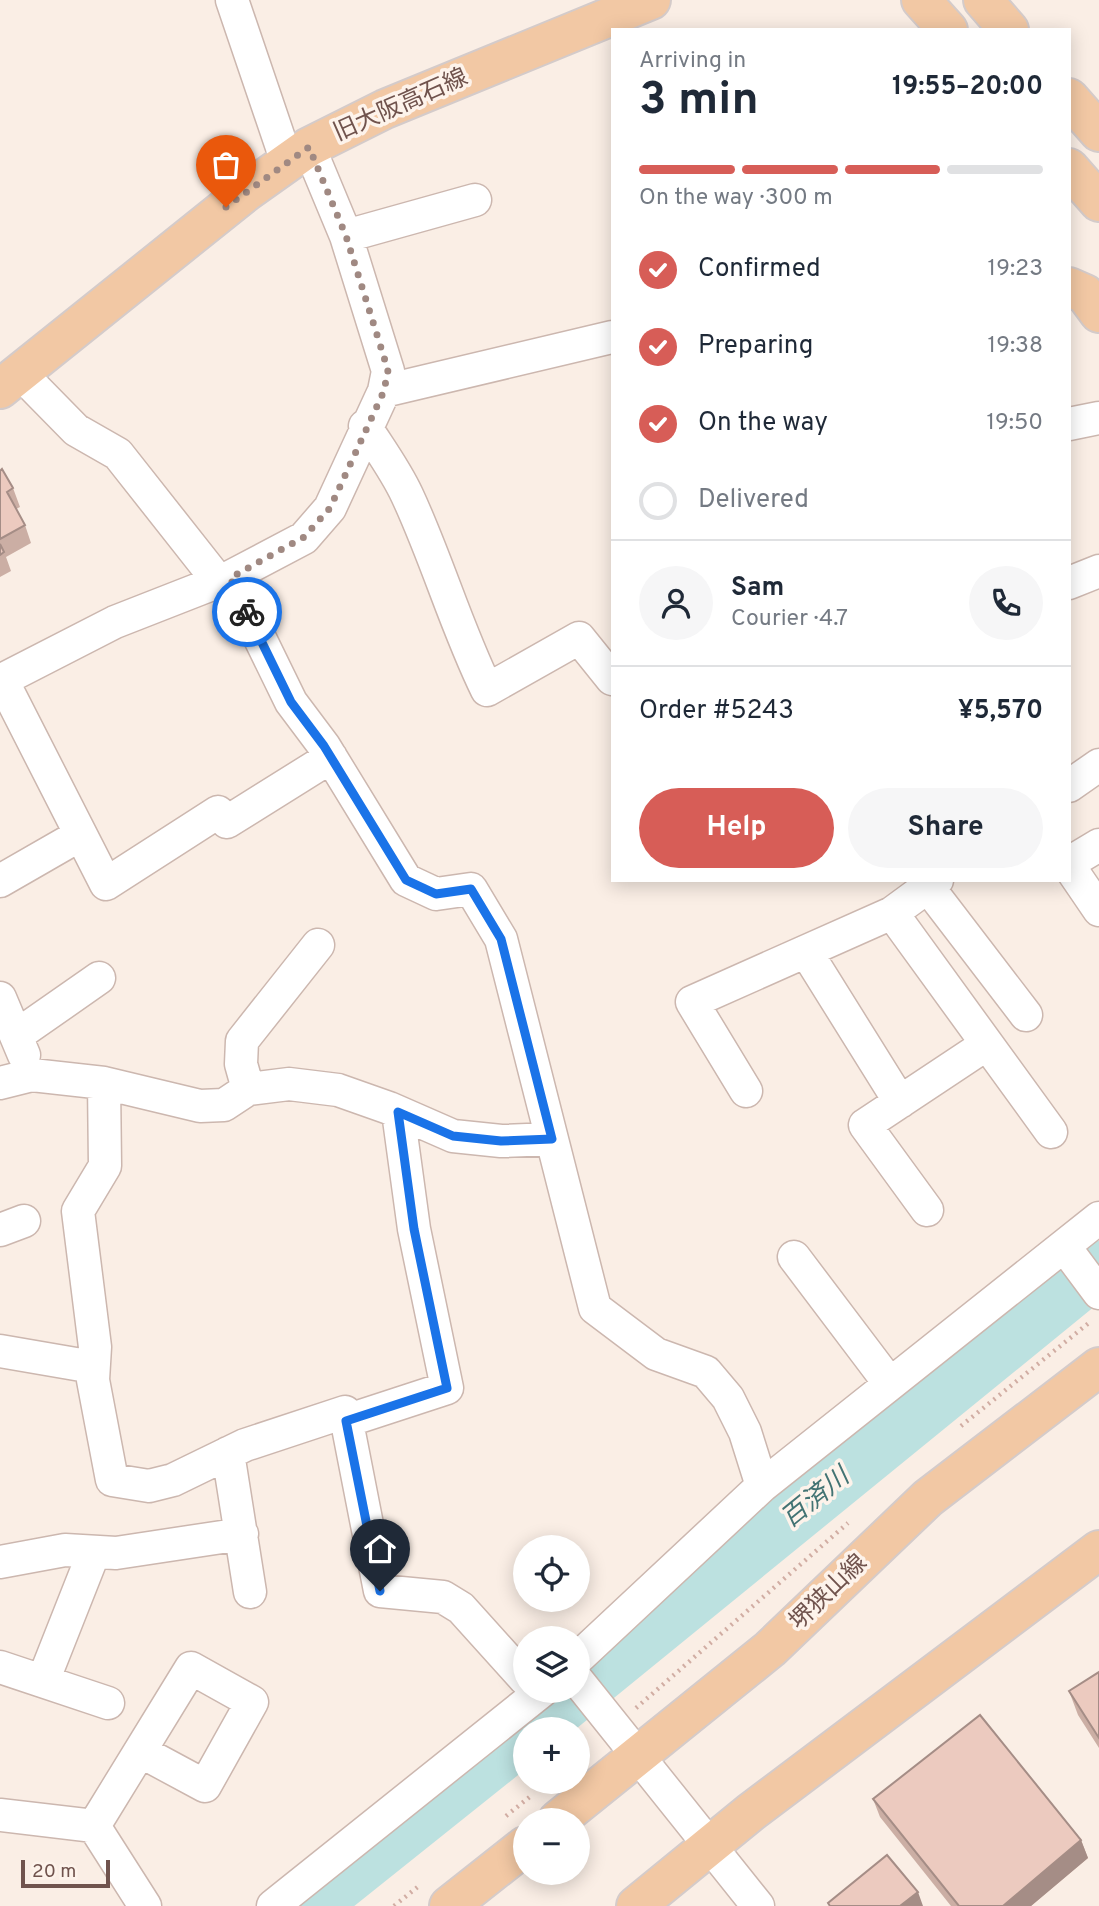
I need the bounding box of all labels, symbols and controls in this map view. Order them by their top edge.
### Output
text: Arriving in [639,47,746,76]
street label: 旧大阪高石線 [329,63,473,149]
text: 19:55–20:00 [892,71,1043,104]
text: 3 min [639,72,759,131]
pin [196,135,256,207]
icon: bag [207,146,245,184]
text: On the way · 300 m [639,184,833,213]
icon: check [639,251,677,289]
text: Confirmed [698,253,821,286]
text: 19:23 [988,255,1043,284]
icon: check [639,328,677,366]
text: Preparing [698,330,813,363]
text: 19:38 [988,332,1043,361]
icon: check [639,405,677,443]
text: On the way [698,407,828,440]
text: 19:50 [987,409,1043,438]
text: Delivered [698,484,809,517]
button: person [639,566,713,640]
button: phone [969,566,1043,640]
text: Sam [731,572,784,605]
courier [212,577,282,647]
icon: bike [228,593,266,631]
text: Courier · 4.7 [731,605,848,634]
text: Order #5243 [639,695,794,728]
text: ¥5,570 [958,695,1043,728]
button: Help [639,788,834,868]
button: Share [848,788,1043,868]
water label: 百済川 [775,1460,859,1536]
pin [350,1519,410,1591]
icon: home [361,1530,399,1568]
map controls [513,1535,590,1885]
button: locate [513,1535,590,1612]
street label: 堺狭山線 [784,1549,874,1637]
button: layers [513,1626,590,1703]
button: + [513,1717,590,1794]
button: − [513,1808,590,1885]
scale bar [21,1857,110,1889]
text: 20 m [32,1860,76,1884]

